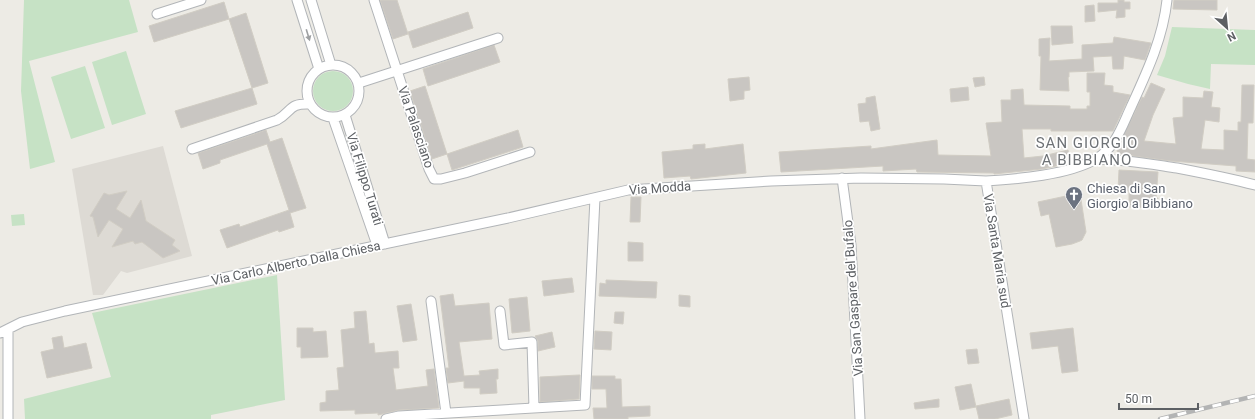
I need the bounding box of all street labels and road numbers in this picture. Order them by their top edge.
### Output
street label: Via Palasciano [395,84,437,170]
street label: Via Filippo Turati [344,131,386,227]
street label: Via Modda [628,178,692,198]
street label: Via Santa Maria sud [981,193,1013,309]
street label: Via San Gaspare del Bufalo [840,219,866,377]
street label: Via Carlo Alberto Dalla Chiesa [210,238,382,288]

